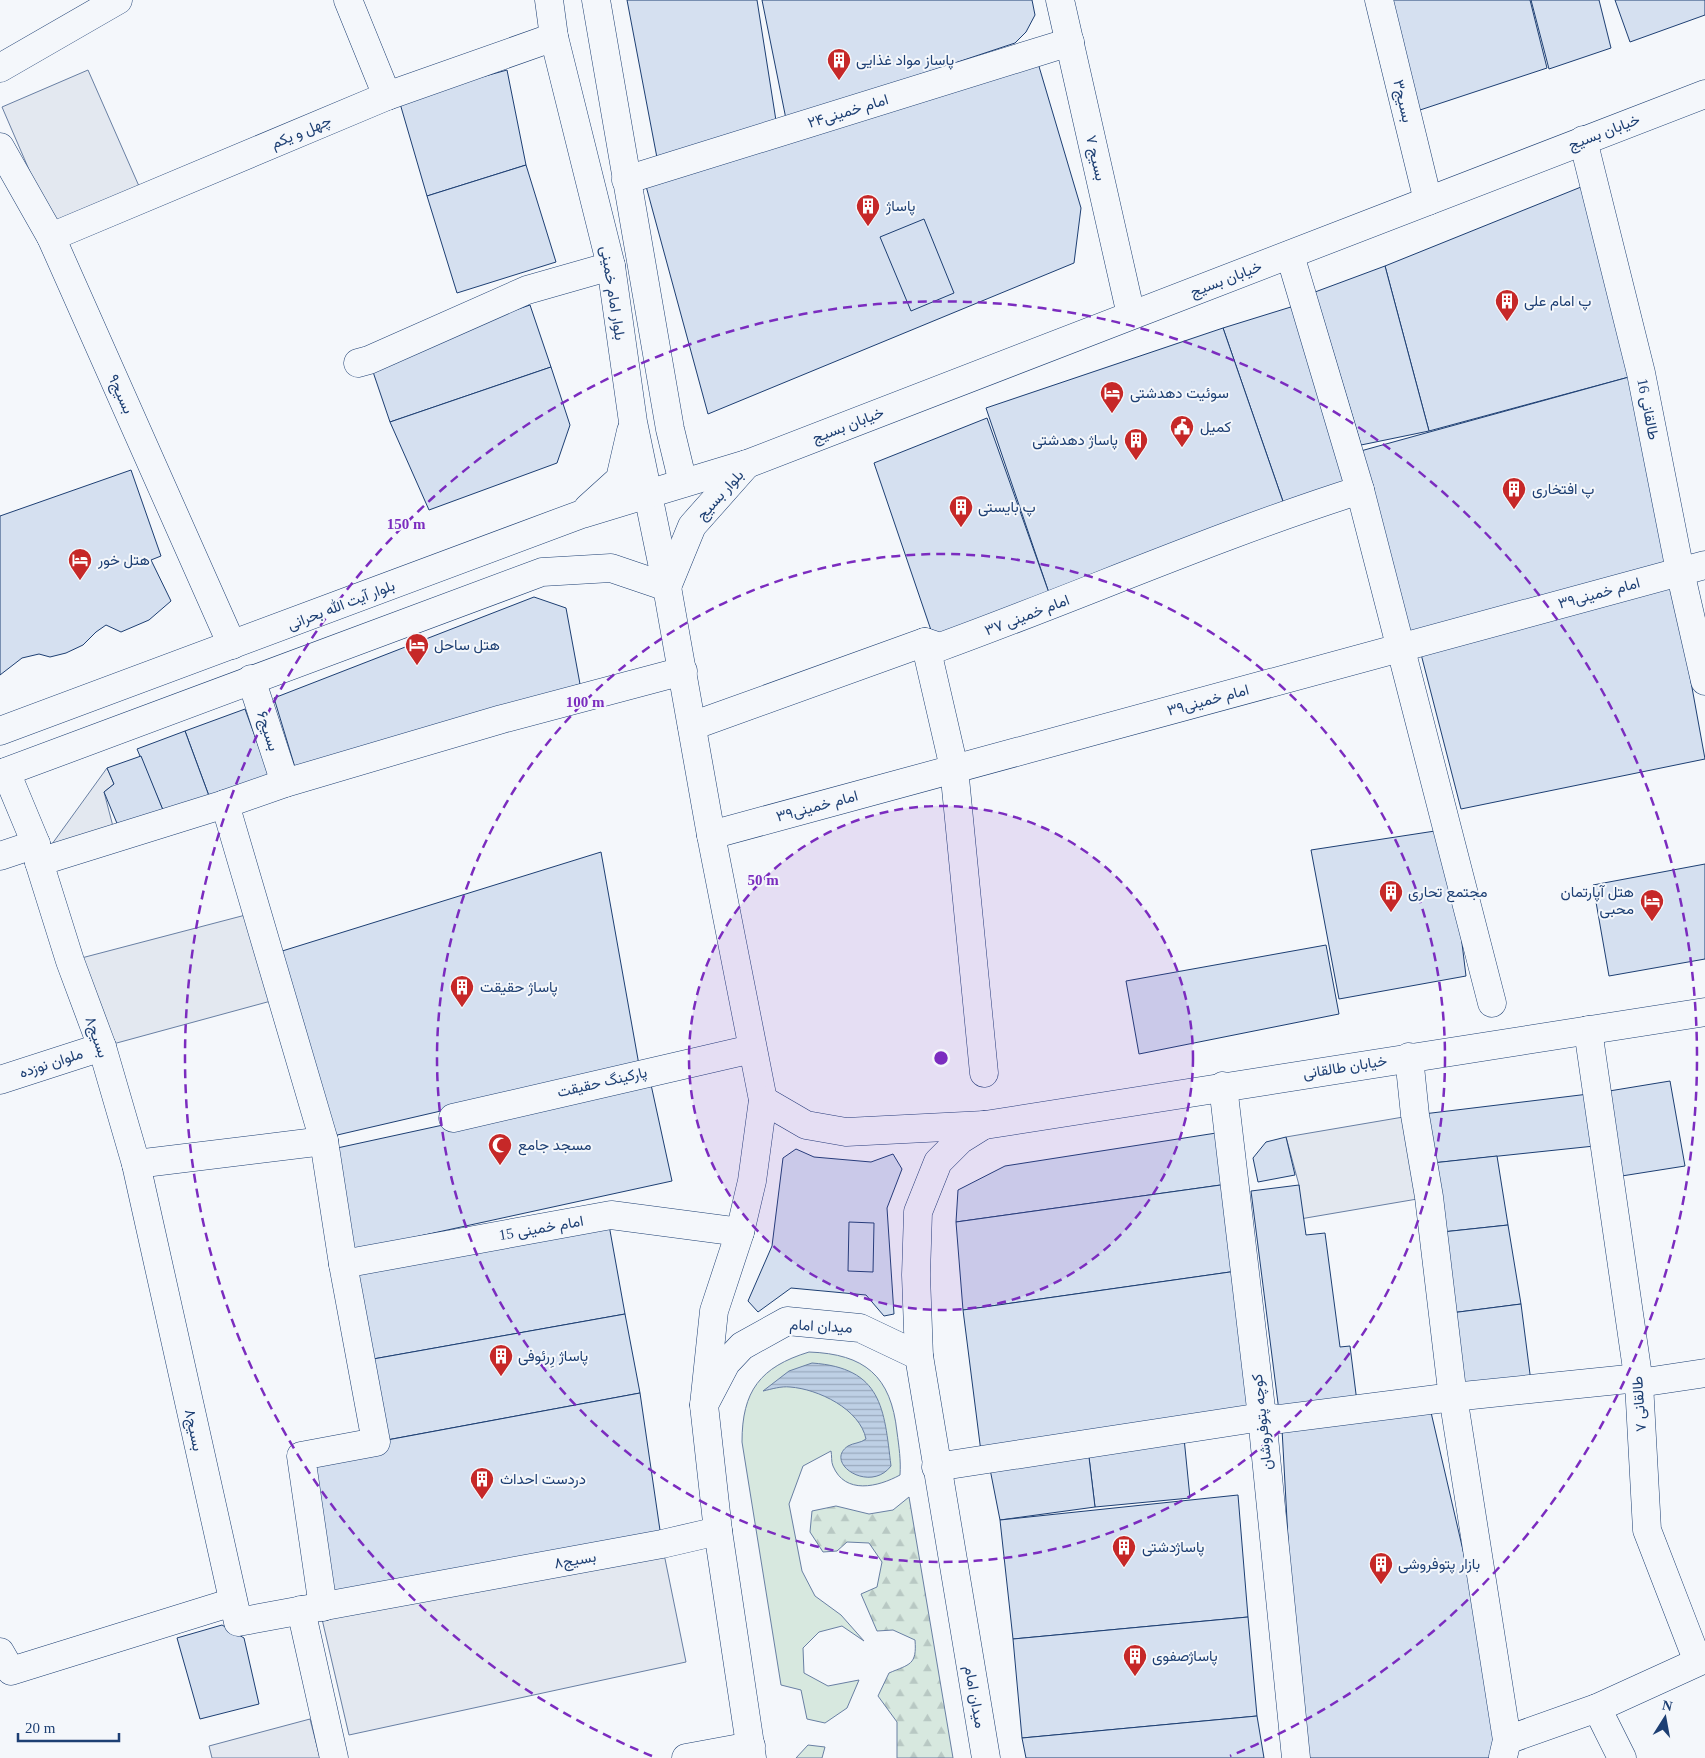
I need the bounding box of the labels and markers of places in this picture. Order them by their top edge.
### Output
building icon: پاساز مواد غذایی [826,47,852,81]
place label: پاساز مواد غذایی [856,52,954,70]
building icon: پاساژ [855,193,881,227]
place label: پاساژ [885,198,916,216]
building icon: پ امام علی [1494,288,1520,322]
place label: پ امام علی [1524,293,1591,311]
hotel icon: سوئیت دهدشتی [1099,380,1125,414]
place label: سوئیت دهدشتی [1130,385,1229,403]
public building icon: کمیل [1169,414,1195,448]
place label: کمیل [1200,419,1232,436]
building icon: پاساژ دهدشتی [1123,427,1149,461]
place label: پاساژ دهدشتی [1032,432,1118,450]
building icon: پ افتخاری [1501,476,1527,510]
place label: پ افتخاری [1532,481,1594,499]
building icon: پ بایستی [948,494,974,528]
place label: پ بایستی [978,499,1036,517]
hotel icon: هتل خور [67,547,93,581]
place label: هتل خور [97,552,150,569]
hotel icon: هتل ساحل [404,632,430,666]
place label: هتل ساحل [434,637,500,654]
building icon: مجتمع تحاری [1378,879,1404,913]
place label: مجتمع تحاری [1408,884,1487,903]
place label: هتل آپارتمان محبی [1561,884,1634,919]
hotel icon: هتل آپارتمان محبی [1639,888,1665,922]
building icon: پاساژ حقیقت [449,974,475,1008]
place label: پاساژ حقیقت [480,979,558,997]
centre of rings [932,1049,950,1067]
mosque icon: مسجد جامع [487,1132,513,1166]
place label: مسجد جامع [518,1137,592,1156]
building icon: پاساژ رِرئوفی [488,1343,514,1377]
place label: پاساژ رِرئوفی [518,1348,588,1368]
building icon: دردست احداث [469,1466,495,1500]
place label: دردست احداث [500,1471,586,1488]
building icon: پاساژدشتی [1111,1534,1137,1568]
place label: پاساژدشتی [1142,1539,1205,1557]
building icon: بازار پتوفروشی [1368,1551,1394,1585]
place label: بازار پتوفروشی [1398,1556,1480,1574]
building icon: پاساژصفوی [1122,1643,1148,1677]
place label: پاساژصفوی [1152,1648,1218,1666]

